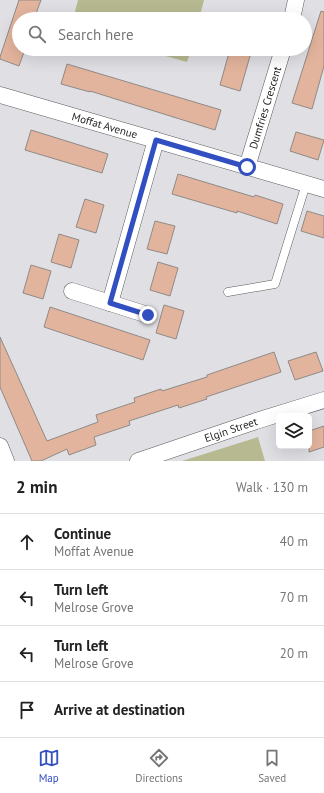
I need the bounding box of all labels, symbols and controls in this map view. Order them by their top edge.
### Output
search box [12,12,312,56]
icon: search [26,23,48,45]
text: Search here [58,25,134,44]
street label: Dumfries Crescent [246,64,284,151]
street label: Moffat Avenue [70,109,140,142]
route start [238,158,256,176]
route end [139,306,157,324]
map controls [276,413,312,449]
button: layers [276,413,312,449]
street label: Elgin Street [202,414,259,445]
text: 2 min [16,476,57,498]
text: Walk · 130 m [236,479,308,496]
text: Continue [54,524,111,543]
icon: ahead [16,531,38,553]
text: 40 m [280,533,308,550]
text: Moffat Avenue [54,543,134,560]
text: Turn left [54,580,108,599]
icon: left [16,587,38,609]
text: 70 m [280,589,308,606]
text: Melrose Grove [54,599,134,616]
text: Turn left [54,636,108,655]
icon: left [16,643,38,665]
text: 20 m [280,645,308,662]
text: Melrose Grove [54,655,134,672]
icon: arrive [16,699,38,721]
text: Arrive at destination [54,700,185,719]
tab: Map [38,747,60,785]
tab: Directions [135,747,183,785]
tab: Saved [258,747,286,785]

